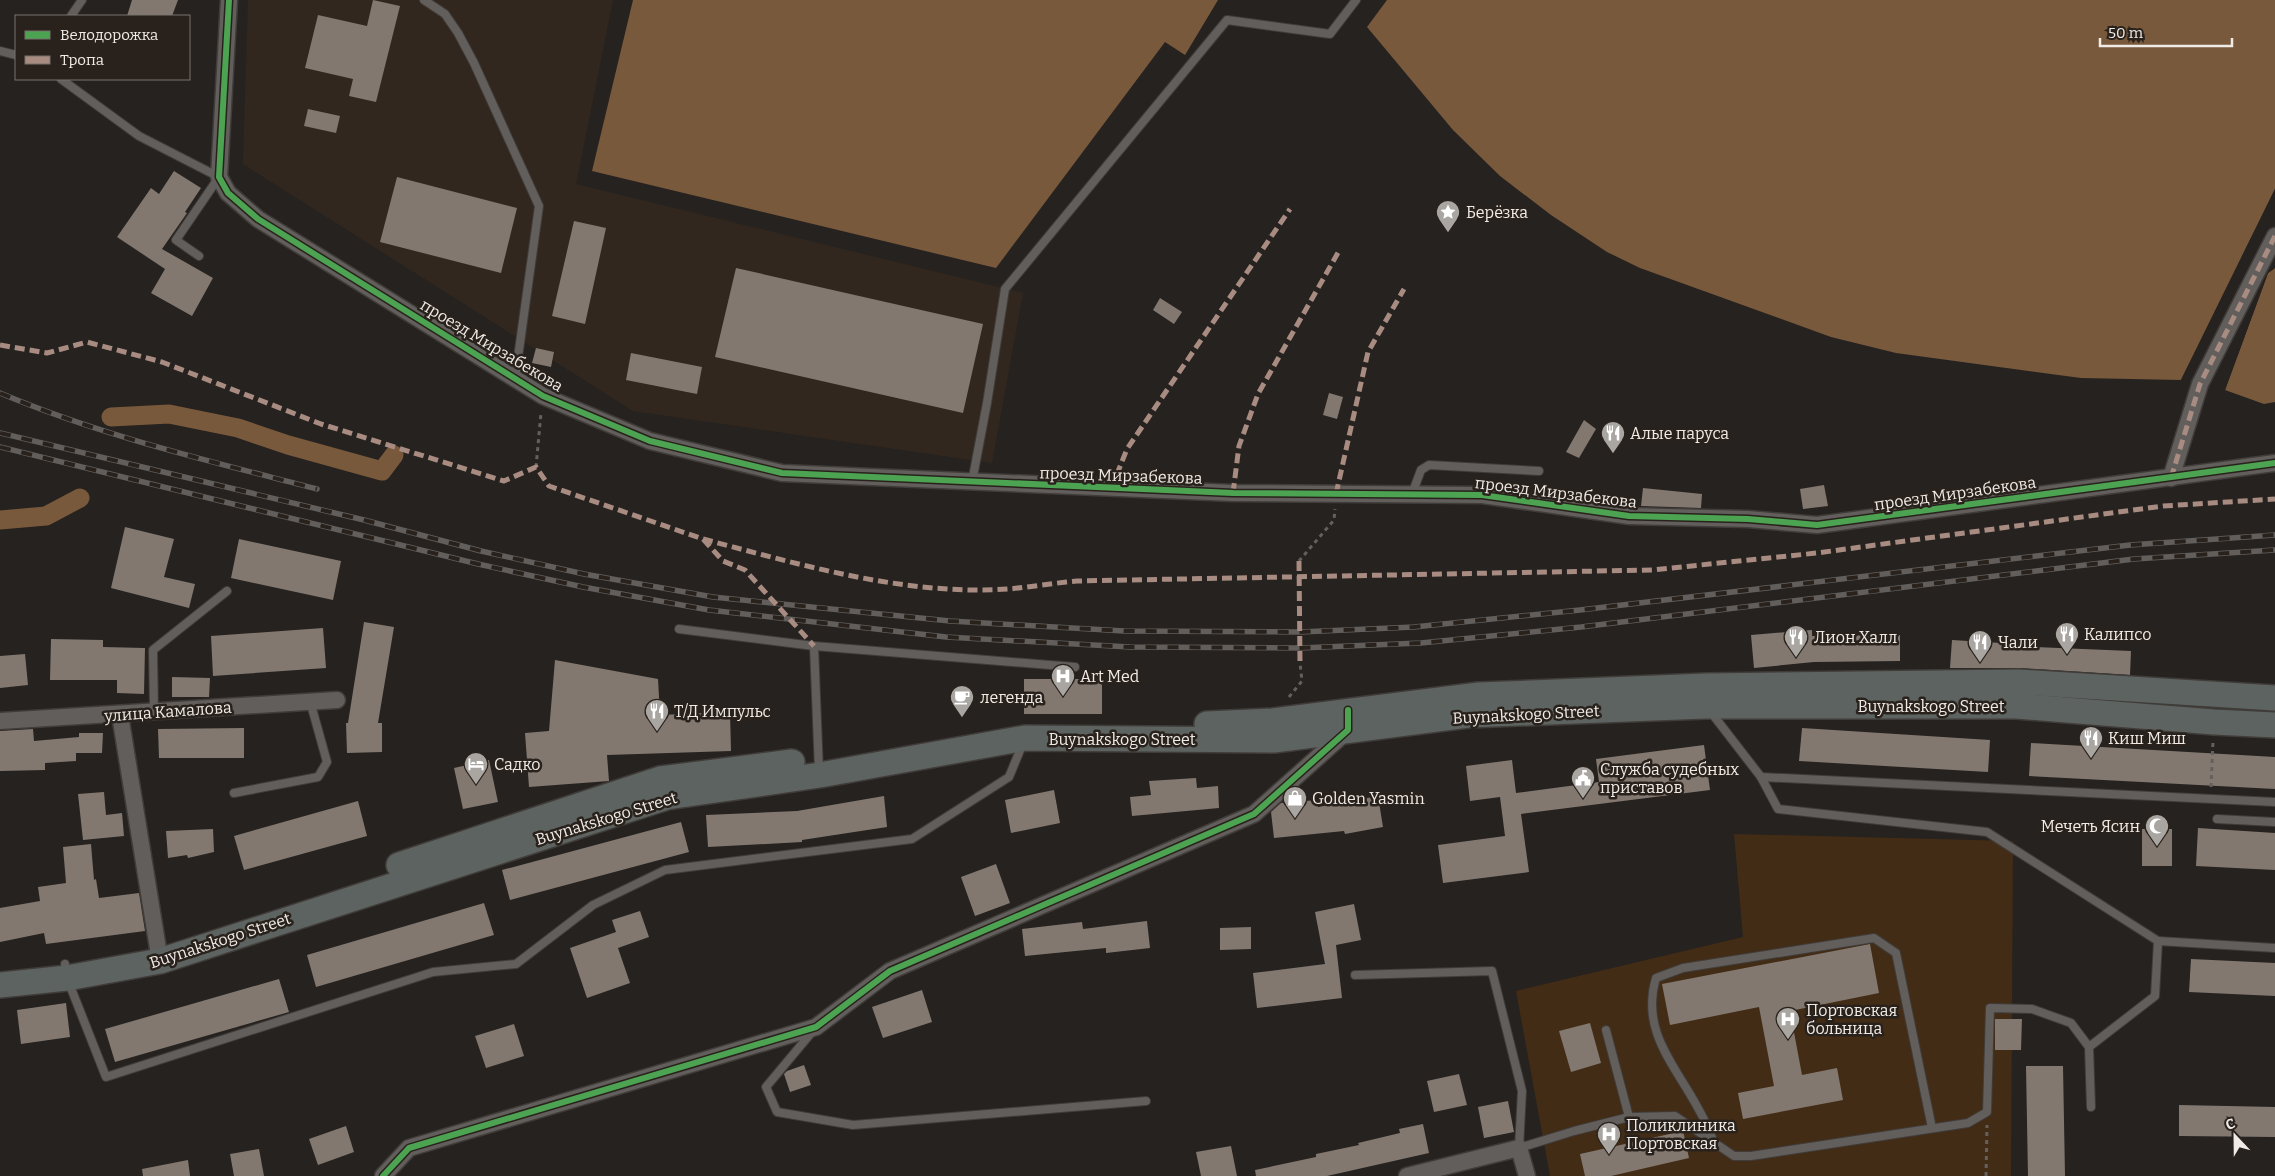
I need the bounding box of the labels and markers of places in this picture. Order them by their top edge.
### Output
place icon: Берёзка [1435,199,1461,233]
place label: Берёзка [1466,203,1528,222]
restaurant icon: Алые паруса [1600,420,1626,454]
place label: Алые паруса [1630,424,1729,443]
restaurant icon: Калипсо [2054,621,2080,655]
restaurant icon: Лион Халл [1783,624,1809,658]
place label: Калипсо [2084,625,2151,644]
place label: Лион Халл [1814,628,1897,647]
restaurant icon: Чали [1967,629,1993,663]
place label: Чали [1998,633,2038,652]
hospital icon: Art Med [1050,663,1076,697]
place label: Art Med [1080,667,1140,686]
cafe icon: легенда [949,684,975,718]
place label: легенда [980,688,1044,707]
restaurant icon: Т/Д Импульс [644,698,670,732]
place label: Т/Д Импульс [674,702,771,721]
restaurant icon: Киш Миш [2078,725,2104,759]
place label: Киш Миш [2108,729,2186,748]
hotel icon: Садко [463,751,489,785]
place label: Садко [494,755,541,774]
place label: Служба судебных приставов [1600,760,1739,797]
public building icon: Служба судебных приставов [1570,765,1596,799]
shop icon: Golden Yasmin [1282,785,1308,819]
place label: Golden Yasmin [1312,789,1425,808]
mosque icon: Мечеть Ясин [2144,813,2170,847]
place label: Мечеть Ясин [2041,817,2140,836]
place label: Портовская больница [1806,1001,1897,1038]
hospital icon: Портовская больница [1775,1006,1801,1040]
place label: Поликлиника Портовская [1626,1116,1736,1153]
hospital icon: Поликлиника Портовская [1596,1121,1622,1155]

